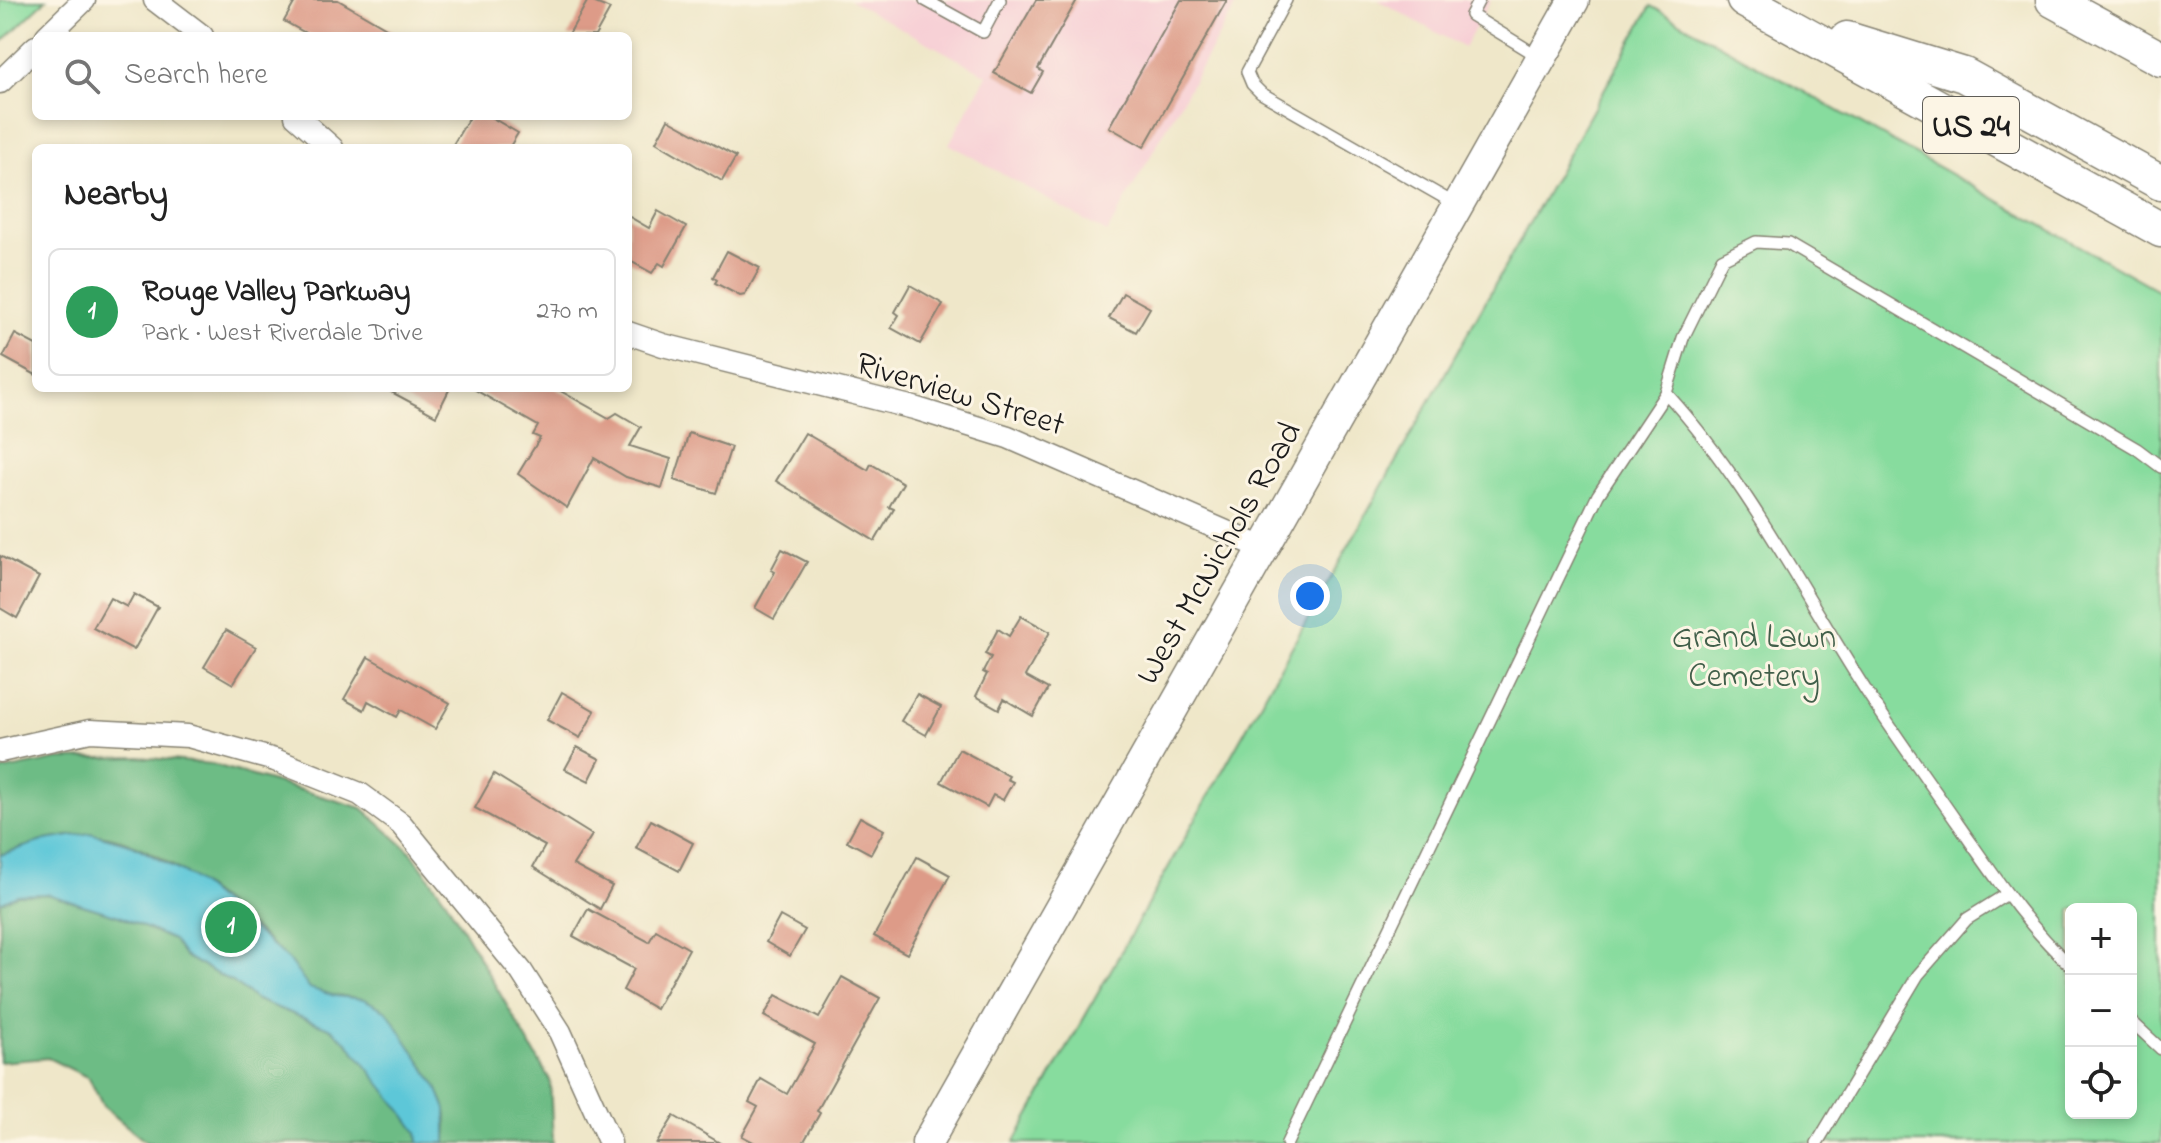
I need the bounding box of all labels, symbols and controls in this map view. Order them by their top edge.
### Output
search box [32,32,632,120]
icon: search [60,54,104,98]
text: Search here [124,54,268,98]
road number: US 24 [1923,97,2019,153]
text: Nearby [64,171,168,221]
text: Rouge Valley Parkway [142,271,410,315]
text: 1 [88,293,96,331]
text: 270 m [536,293,598,331]
text: Park · West Riverdale Drive [142,315,423,353]
street label: Riverview Street [849,340,1070,451]
street label: West McNichols Road [1125,413,1316,695]
your location [1290,576,1330,616]
park label: Grand Lawn Cemetery [1672,614,1836,703]
pin: 1 [205,897,257,957]
map controls [2065,903,2137,1119]
button: + [2065,903,2137,975]
button: − [2065,975,2137,1047]
button: locate [2065,1047,2137,1119]

